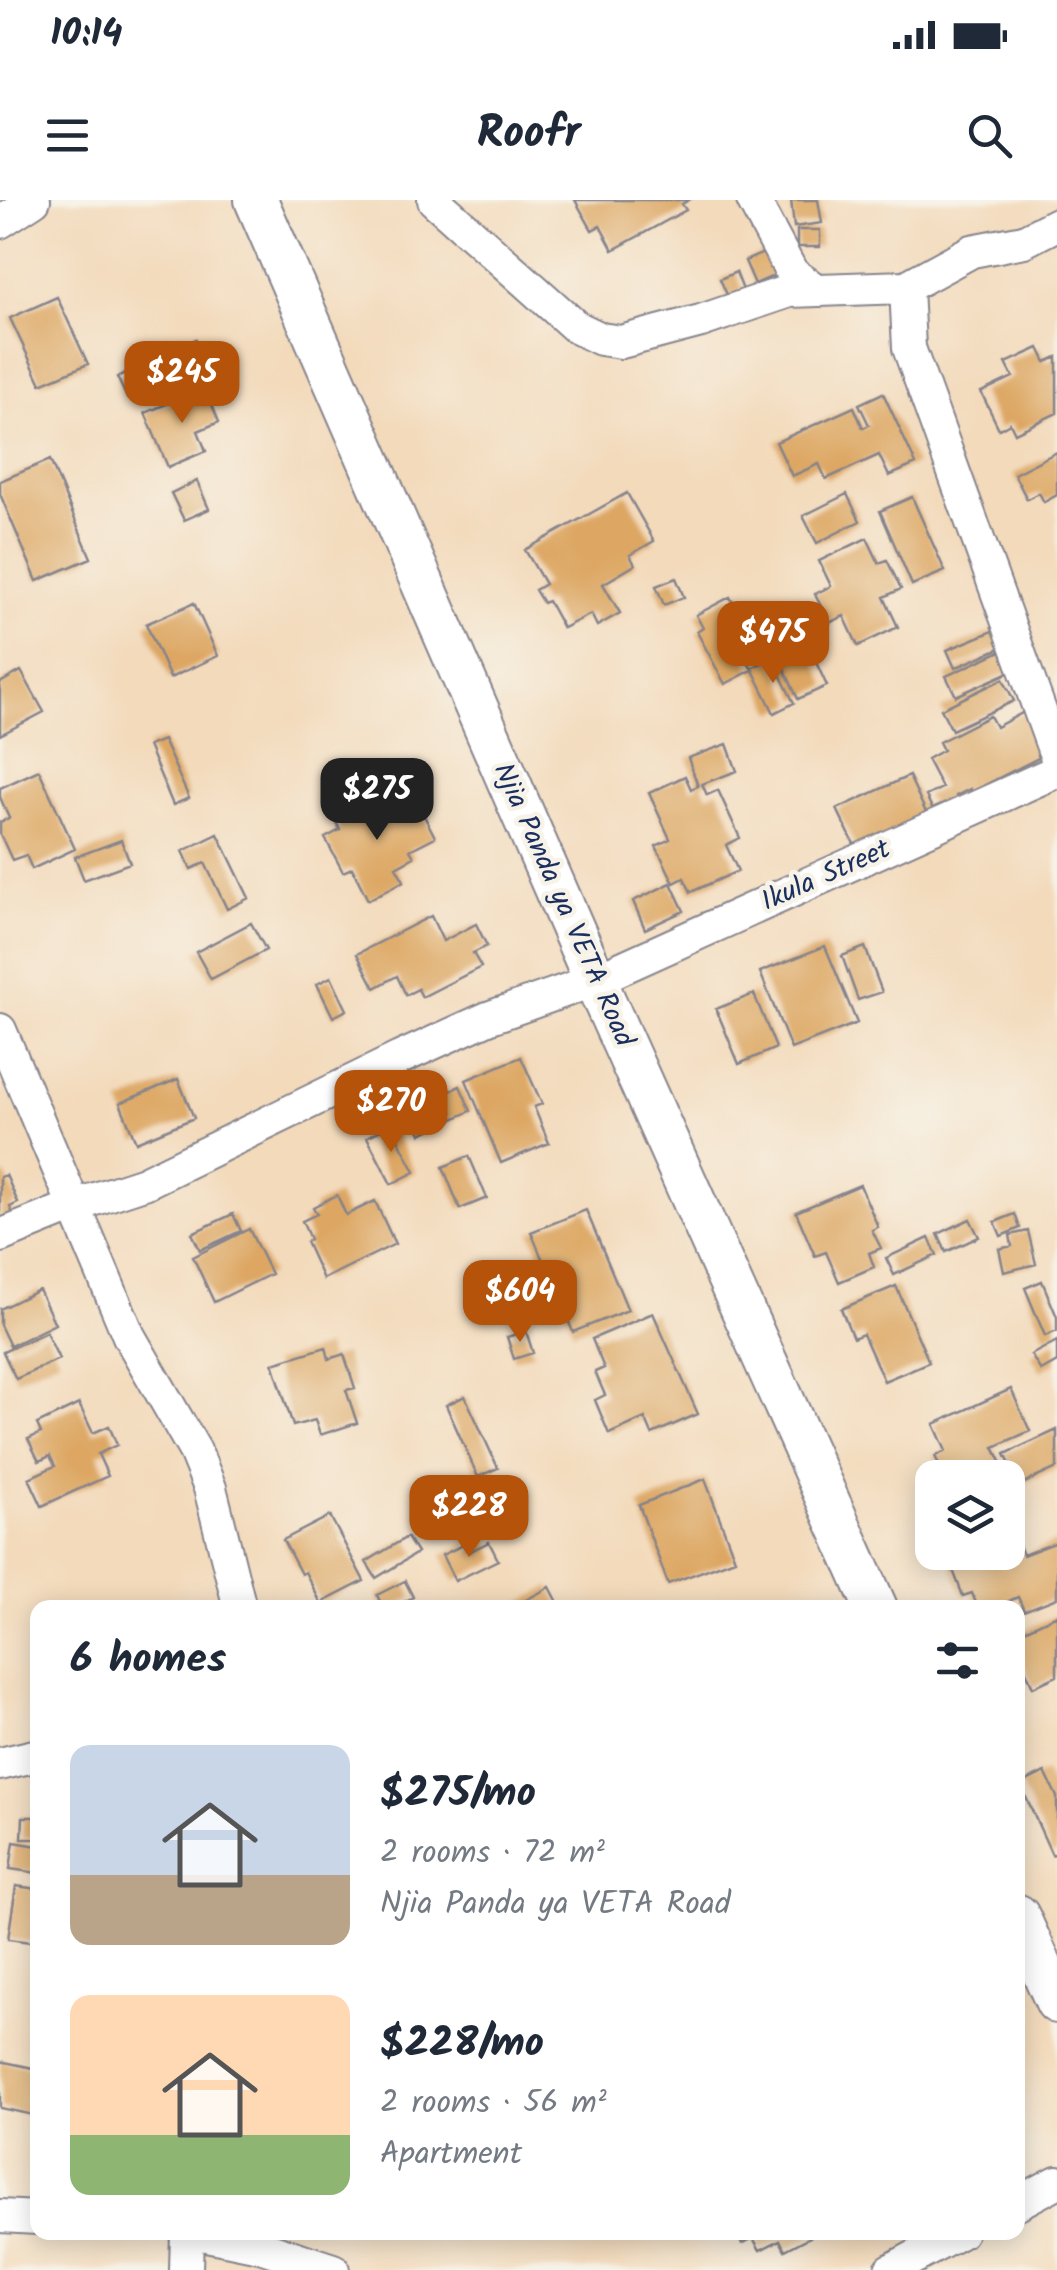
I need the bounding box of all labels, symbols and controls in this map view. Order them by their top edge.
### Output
text: 10:14 [50,5,123,65]
text: Roofr [477,99,580,171]
icon: menu [40,108,95,163]
icon: search [962,108,1017,163]
pin: $245 [123,341,241,426]
text: $245 [146,348,218,399]
pin: $475 [714,601,832,686]
text: $475 [739,608,807,659]
street label: Njia Panda ya VETA Road [480,756,646,1055]
pin: $275 [318,758,436,843]
text: $275 [343,765,411,816]
street label: Ikula Street [754,827,899,925]
pin: $270 [332,1070,450,1155]
text: $270 [356,1077,426,1128]
pin: $604 [461,1260,579,1345]
text: $604 [485,1267,555,1318]
map controls [915,1460,1025,1570]
button: layers [915,1460,1025,1570]
pin: $228 [410,1475,528,1560]
text: $228 [431,1482,507,1533]
text: 6 homes [70,1627,226,1694]
icon: filters [930,1633,985,1688]
text: $275/mo [380,1761,536,1828]
icon: home [150,1785,270,1905]
text: 2 rooms · 72 m² [380,1828,605,1879]
text: Njia Panda ya VETA Road [380,1879,731,1930]
text: $228/mo [380,2011,544,2078]
icon: home [150,2035,270,2155]
text: 2 rooms · 56 m² [380,2078,607,2129]
text: Apartment [380,2129,522,2180]

